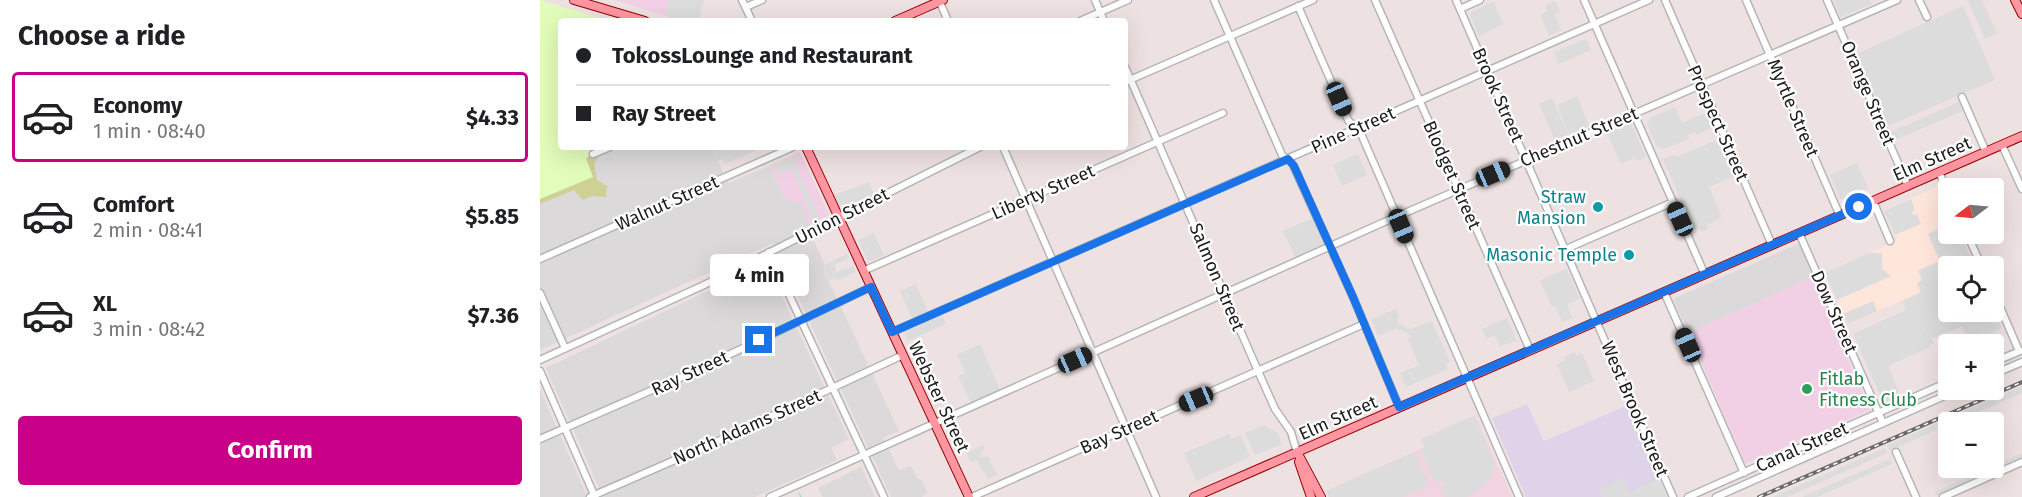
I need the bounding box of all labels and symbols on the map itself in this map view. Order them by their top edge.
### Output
street label: Orange Street [1836,37,1900,149]
street label: Brook Street [1467,44,1529,146]
street label: Myrtle Street [1762,55,1824,161]
street label: Prospect Street [1683,62,1754,185]
car [1323,79,1355,119]
street label: Pine Street [1308,102,1399,158]
street label: Chestnut Street [1517,102,1642,172]
street label: Blodget Street [1418,117,1486,233]
street label: Elm Street [1889,132,1975,186]
street label: Liberty Street [988,159,1098,224]
car [1473,159,1513,189]
street label: Walnut Street [612,170,722,235]
north arrow [1938,178,2004,244]
street label: Union Street [791,183,893,249]
place label: Straw Mansion [1517,186,1586,229]
route start [1845,193,1872,220]
car [1664,199,1696,239]
marker: Straw Mansion [1591,200,1605,214]
car [1386,206,1416,246]
street label: Salmon Street [1184,220,1250,335]
place label: Masonic Temple [1486,244,1617,266]
marker: Masonic Temple [1622,248,1636,262]
callout: 4 min [710,253,808,295]
street label: Dow Street [1806,267,1862,357]
car [1672,325,1704,365]
route end [745,326,772,353]
street label: Webster Street [904,338,975,457]
street label: West Brook Street [1596,338,1674,481]
car [1055,344,1095,376]
street label: Ray Street [648,345,733,400]
place label: Fitlab Fitness Club [1819,368,1917,411]
marker: Fitlab Fitness Club [1800,382,1814,396]
street label: North Adams Street [669,384,825,470]
car [1176,384,1216,414]
street label: Elm Street [1295,391,1381,445]
street label: Bay Street [1077,405,1162,459]
street label: Canal Street [1752,417,1852,477]

